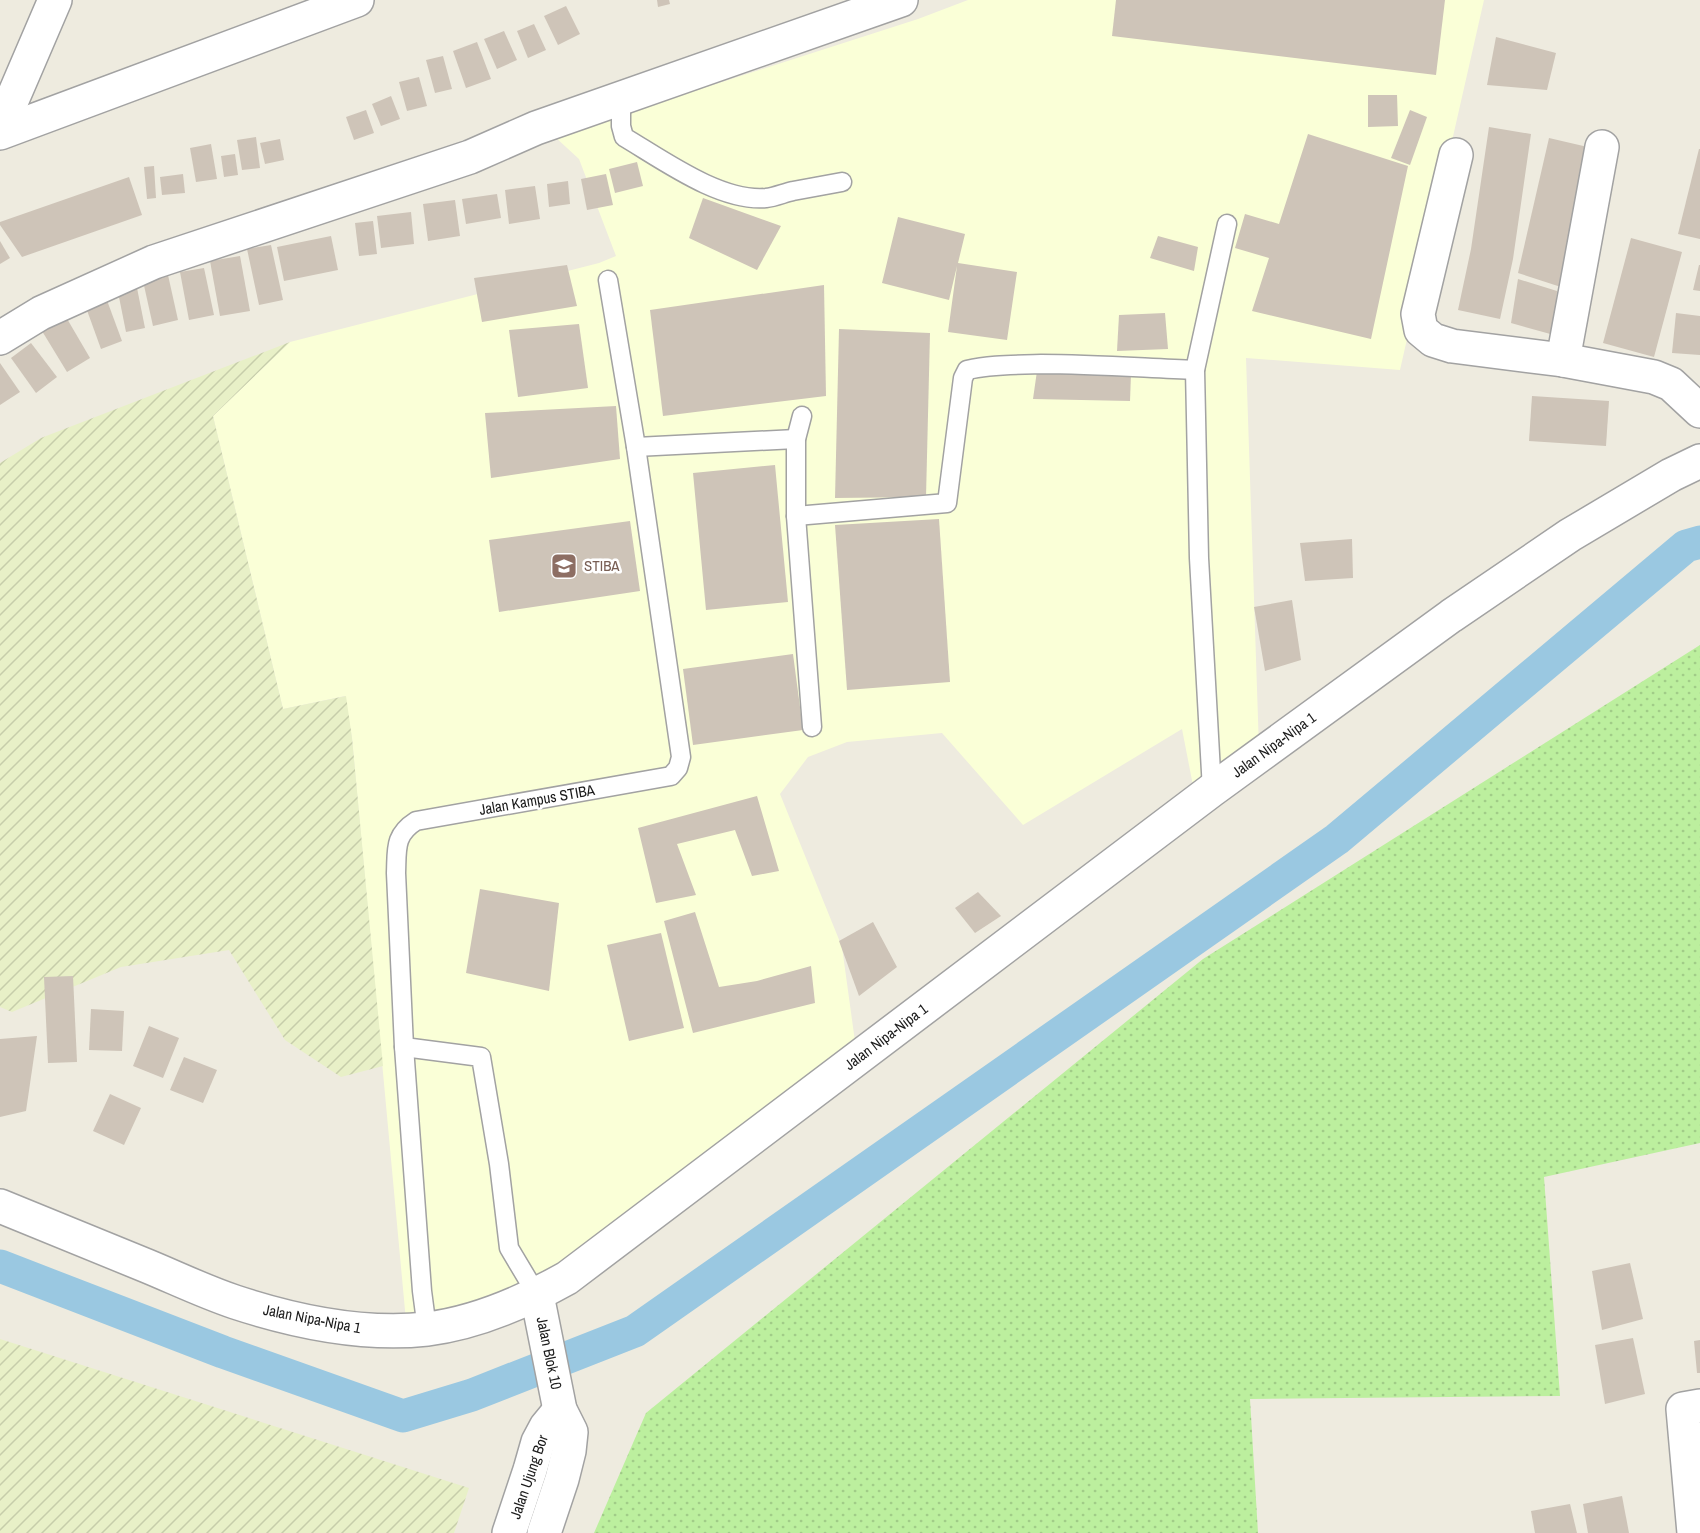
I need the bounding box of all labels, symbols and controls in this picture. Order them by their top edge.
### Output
school or university icon: STIBA [549,551,579,581]
place label: STIBA [584,555,620,576]
street label: Jalan Nipa-Nipa 1 [1227,707,1320,782]
street label: Jalan Kampus STIBA [478,779,597,820]
street label: Jalan Nipa-Nipa 1 [840,998,932,1075]
street label: Jalan Nipa-Nipa 1 [261,1299,363,1338]
street label: Jalan Blok 10 [532,1315,567,1391]
street label: Jalan Ujung Bor [504,1432,553,1522]

